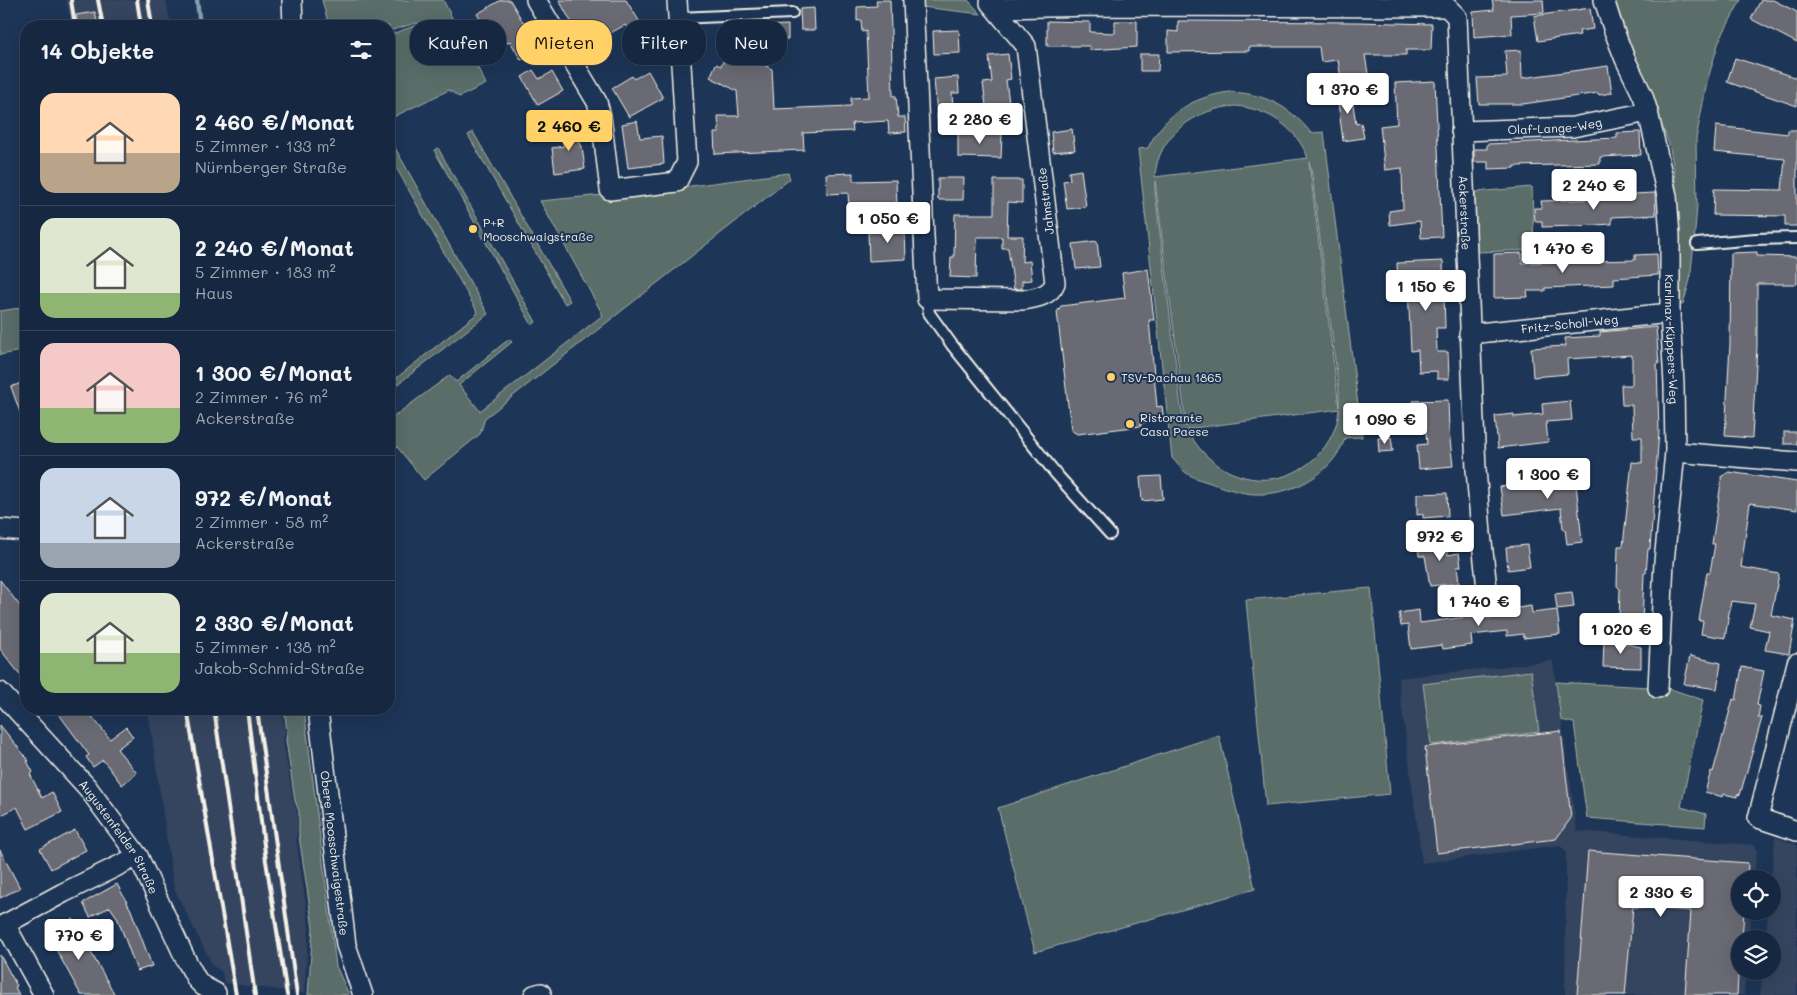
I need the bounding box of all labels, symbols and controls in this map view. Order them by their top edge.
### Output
chip: Kaufen [410,20,506,65]
chip: Mieten [516,20,612,65]
chip: Filter [622,20,706,65]
chip: Neu [716,20,787,65]
icon: filters [347,36,375,64]
text: 14 Objekte [40,37,154,64]
pin: 1 370 € [1302,72,1394,115]
text: 1 370 € [1318,78,1378,99]
pin: 2 280 € [934,102,1026,145]
text: 2 460 €/Monat [195,108,355,135]
text: 2 280 € [949,108,1011,129]
pin: 2 460 € [523,110,615,152]
icon: home [80,113,140,173]
street label: Olaf-Lange-Weg [1507,113,1603,137]
text: 2 460 € [537,115,601,136]
text: 5 Zimmer · 133 m² [195,135,336,156]
text: Nürnberger Straße [195,156,347,177]
street label: Jahnstraße [1033,167,1057,235]
pin: 2 240 € [1548,168,1640,211]
text: 2 240 € [1563,174,1625,195]
street label: Ackerstraße [1456,175,1475,250]
pin: 1 050 € [842,202,934,244]
text: 1 050 € [857,207,919,228]
place label: P+R Mooschwaigstraße [483,214,594,244]
marker: P+R Mooschwaigstraße [467,223,479,235]
pin: 1 470 € [1517,232,1609,274]
text: 2 240 €/Monat [195,234,354,261]
text: 1 470 € [1533,237,1593,258]
icon: home [80,238,140,298]
text: 5 Zimmer · 183 m² [195,261,336,282]
pin: 1 150 € [1380,270,1472,312]
street label: Karlmax-Küppers-Weg [1662,274,1682,404]
text: 1 150 € [1397,275,1455,296]
text: Haus [195,282,233,303]
street label: Fritz-Scholl-Weg [1520,310,1619,337]
text: 1 300 €/Monat [195,359,352,386]
icon: home [80,363,140,423]
place label: TSV-Dachau 1865 [1121,369,1222,385]
marker: TSV-Dachau 1865 [1105,371,1117,383]
text: 2 Zimmer · 76 m² [195,386,328,407]
pin: 1 090 € [1339,402,1431,445]
text: Ackerstraße [195,407,295,428]
text: 1 090 € [1354,408,1416,429]
place label: Ristorante Casa Paese [1140,409,1209,439]
marker: Ristorante Casa Paese [1124,418,1136,430]
pin: 1 300 € [1502,458,1594,500]
text: 1 300 € [1517,463,1579,484]
text: 972 €/Monat [195,484,332,511]
icon: home [80,488,140,548]
text: 2 Zimmer · 58 m² [195,511,328,532]
pin: 972 € [1405,520,1475,562]
text: 972 € [1417,525,1463,546]
text: Ackerstraße [195,532,295,553]
pin: 1 740 € [1433,584,1525,627]
text: 1 740 € [1449,590,1509,611]
text: 2 330 €/Monat [195,609,354,636]
pin: 1 020 € [1575,612,1667,655]
icon: home [80,613,140,673]
text: 1 020 € [1590,618,1652,639]
text: 5 Zimmer · 138 m² [195,636,336,657]
text: Jakob-Schmid-Straße [195,657,365,678]
street label: Obere Moosschwaigestraße [317,770,353,936]
street label: Augustenfelder Straße [76,776,162,896]
map controls [1731,870,1781,980]
button: locate [1731,870,1781,920]
pin: 2 330 € [1615,876,1707,918]
text: 2 330 € [1630,881,1692,902]
pin: 770 € [44,918,114,961]
text: 770 € [56,924,102,945]
button: layers [1731,930,1781,980]

